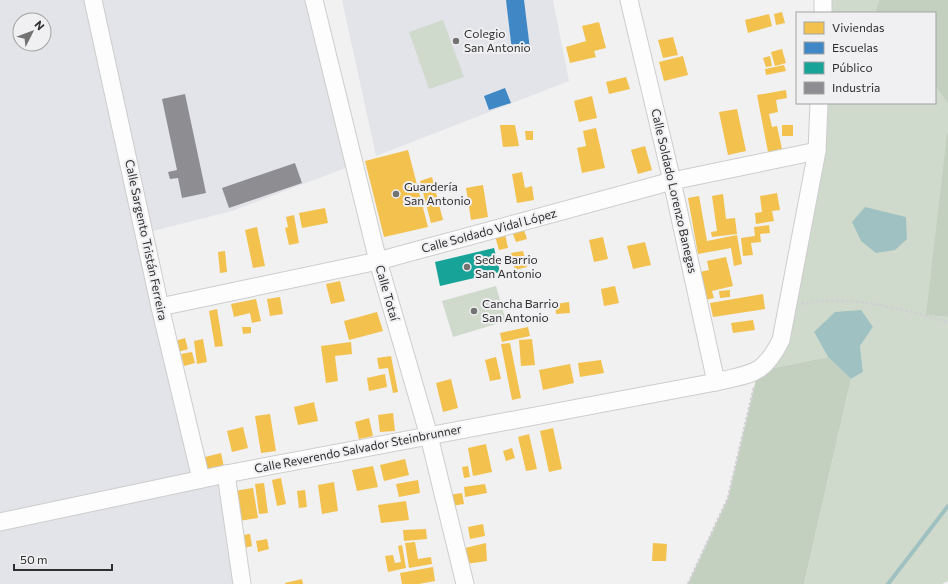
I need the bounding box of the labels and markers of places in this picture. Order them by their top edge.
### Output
place label: Colegio San Antonio [464,26,531,54]
marker: Colegio San Antonio [451,36,461,46]
place label: Guardería San Antonio [404,179,471,207]
marker: Guardería San Antonio [391,189,401,199]
place label: Sede Barrio San Antonio [475,252,542,280]
marker: Sede Barrio San Antonio [462,262,472,272]
place label: Cancha Barrio San Antonio [482,296,559,324]
marker: Cancha Barrio San Antonio [469,306,479,316]

